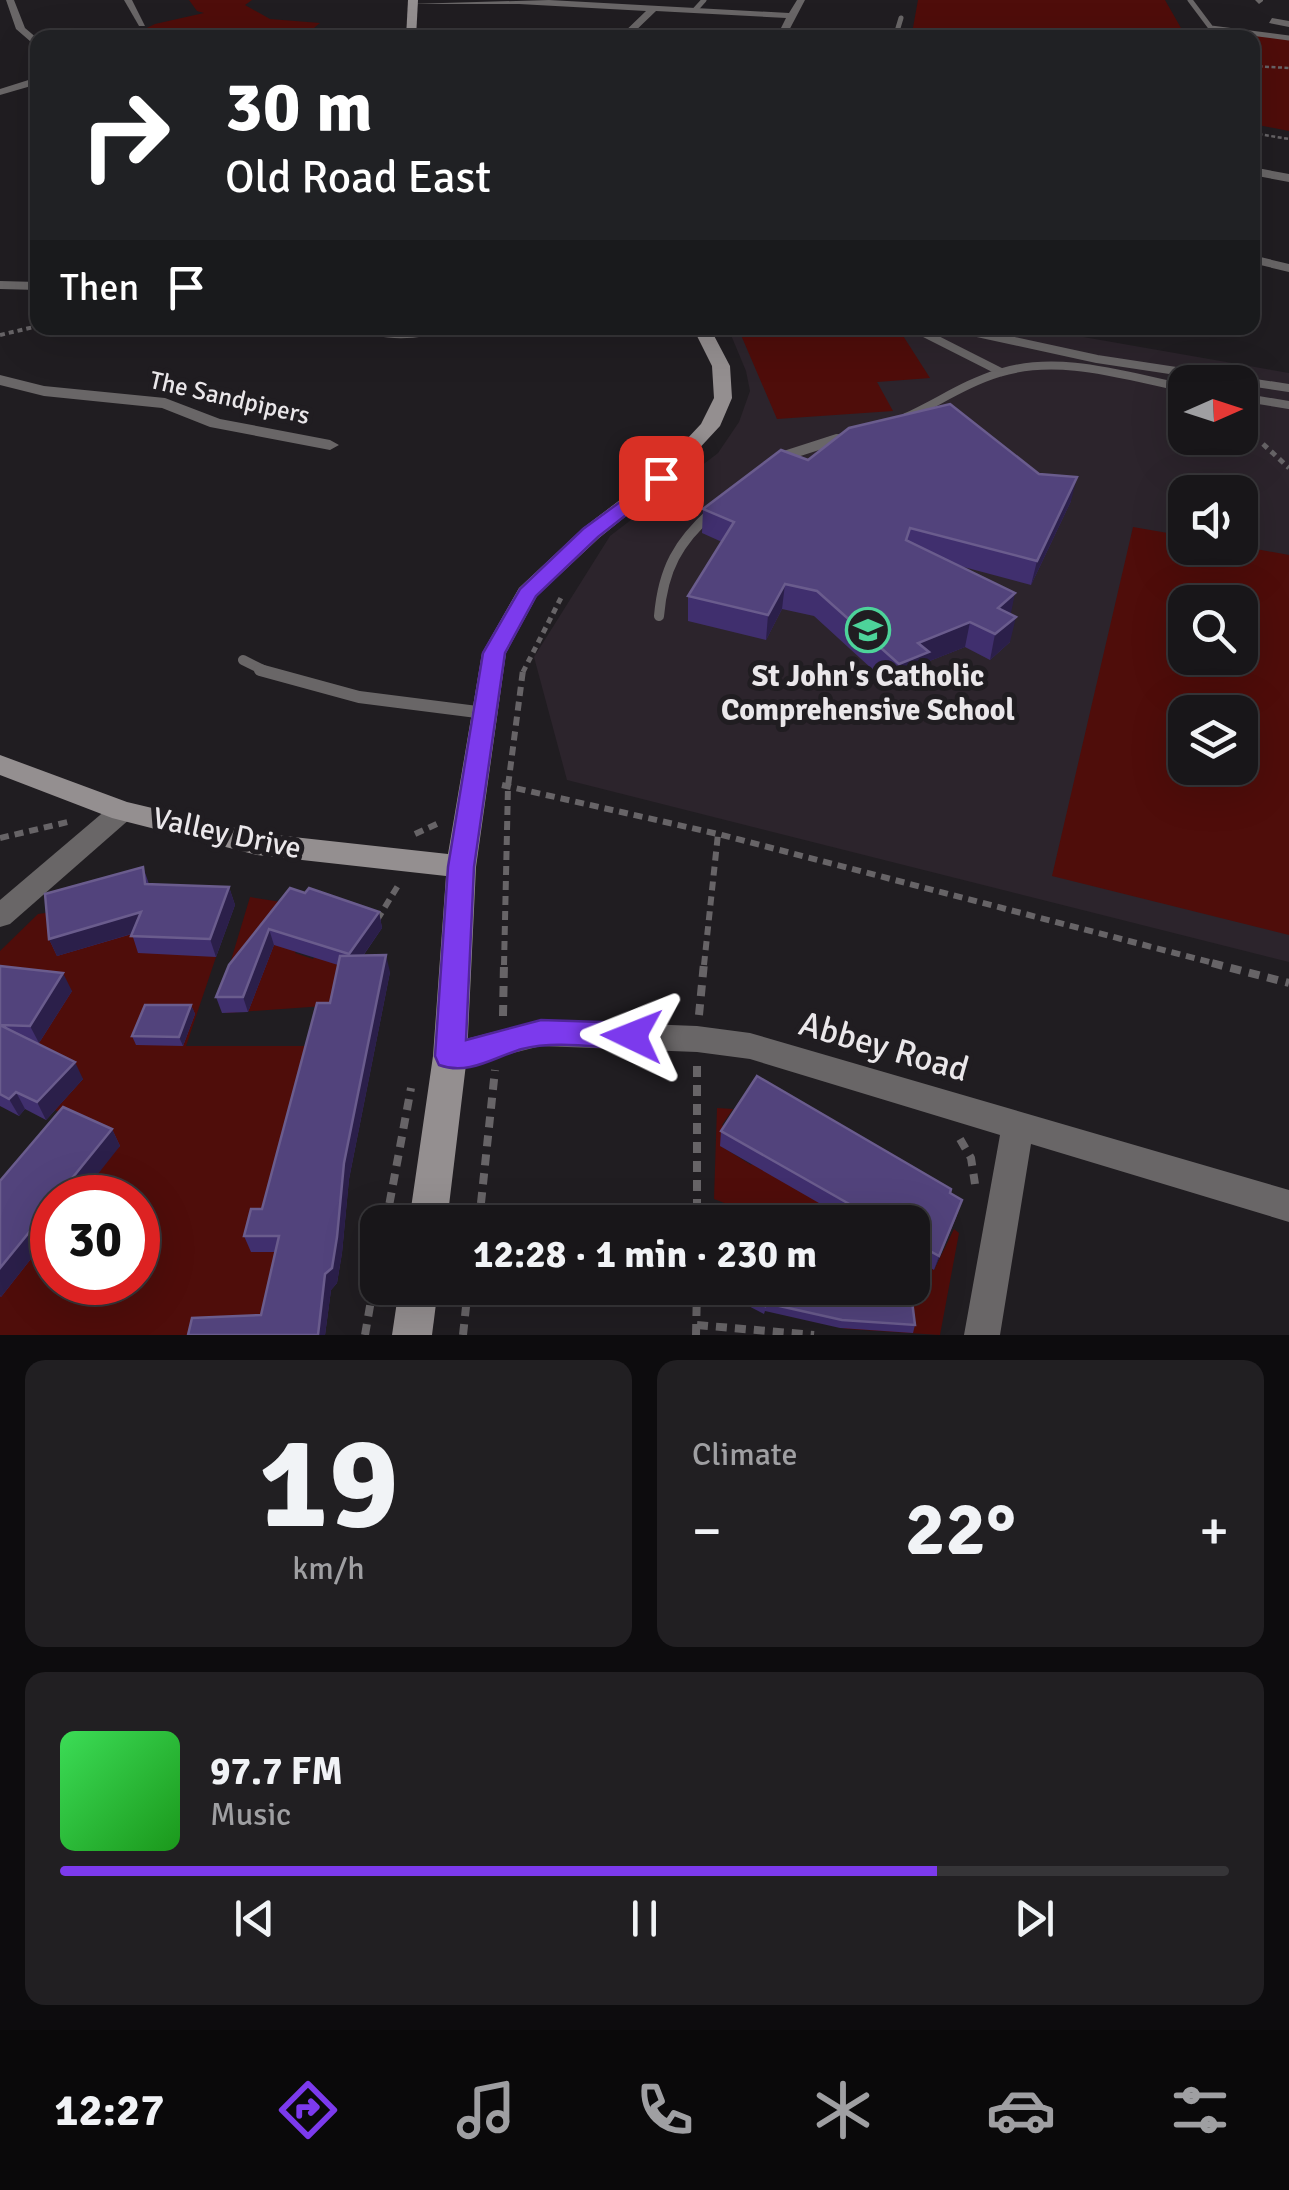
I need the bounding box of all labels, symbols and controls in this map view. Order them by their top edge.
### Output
text: 30 m [225,64,373,150]
icon: right [60,70,190,200]
text: Old Road East [225,150,491,205]
icon: arrive [159,260,214,315]
text: Then [60,264,139,311]
street label: The Sandpipers [147,364,313,431]
north arrow [1168,365,1258,455]
map controls [1168,365,1258,785]
pin [619,436,704,521]
icon: arrive [634,451,689,506]
button: sound [1168,475,1258,565]
button: search [1168,585,1258,675]
school or university icon: St John's Catholic Comprehensive School [845,607,891,653]
place label: St John's Catholic Comprehensive School [721,658,1015,729]
button: layers [1168,695,1258,785]
street label: Valley Drive [149,800,304,867]
position arrow [580,984,684,1088]
street label: Abbey Road [794,1002,974,1091]
speed limit sign: 30 [30,1175,160,1305]
text: 12:28 · 1 min · 230 m [473,1231,817,1278]
text: 19 [258,1404,399,1564]
text: Climate [692,1435,798,1474]
text: 22° [905,1483,1016,1576]
text: − [692,1497,722,1565]
text: + [1199,1497,1229,1565]
text: km/h [292,1549,365,1588]
text: 97.7 FM [210,1748,343,1795]
text: Music [210,1795,291,1834]
icon: previous [227,1891,282,1946]
icon: pause [617,1891,672,1946]
icon: next [1007,1891,1062,1946]
icon: directions [273,2075,343,2145]
icon: music [451,2075,521,2145]
icon: phone [630,2075,700,2145]
icon: climate [808,2075,878,2145]
icon: car [986,2075,1056,2145]
icon: filters [1165,2075,1235,2145]
text: 12:27 [54,2083,165,2138]

